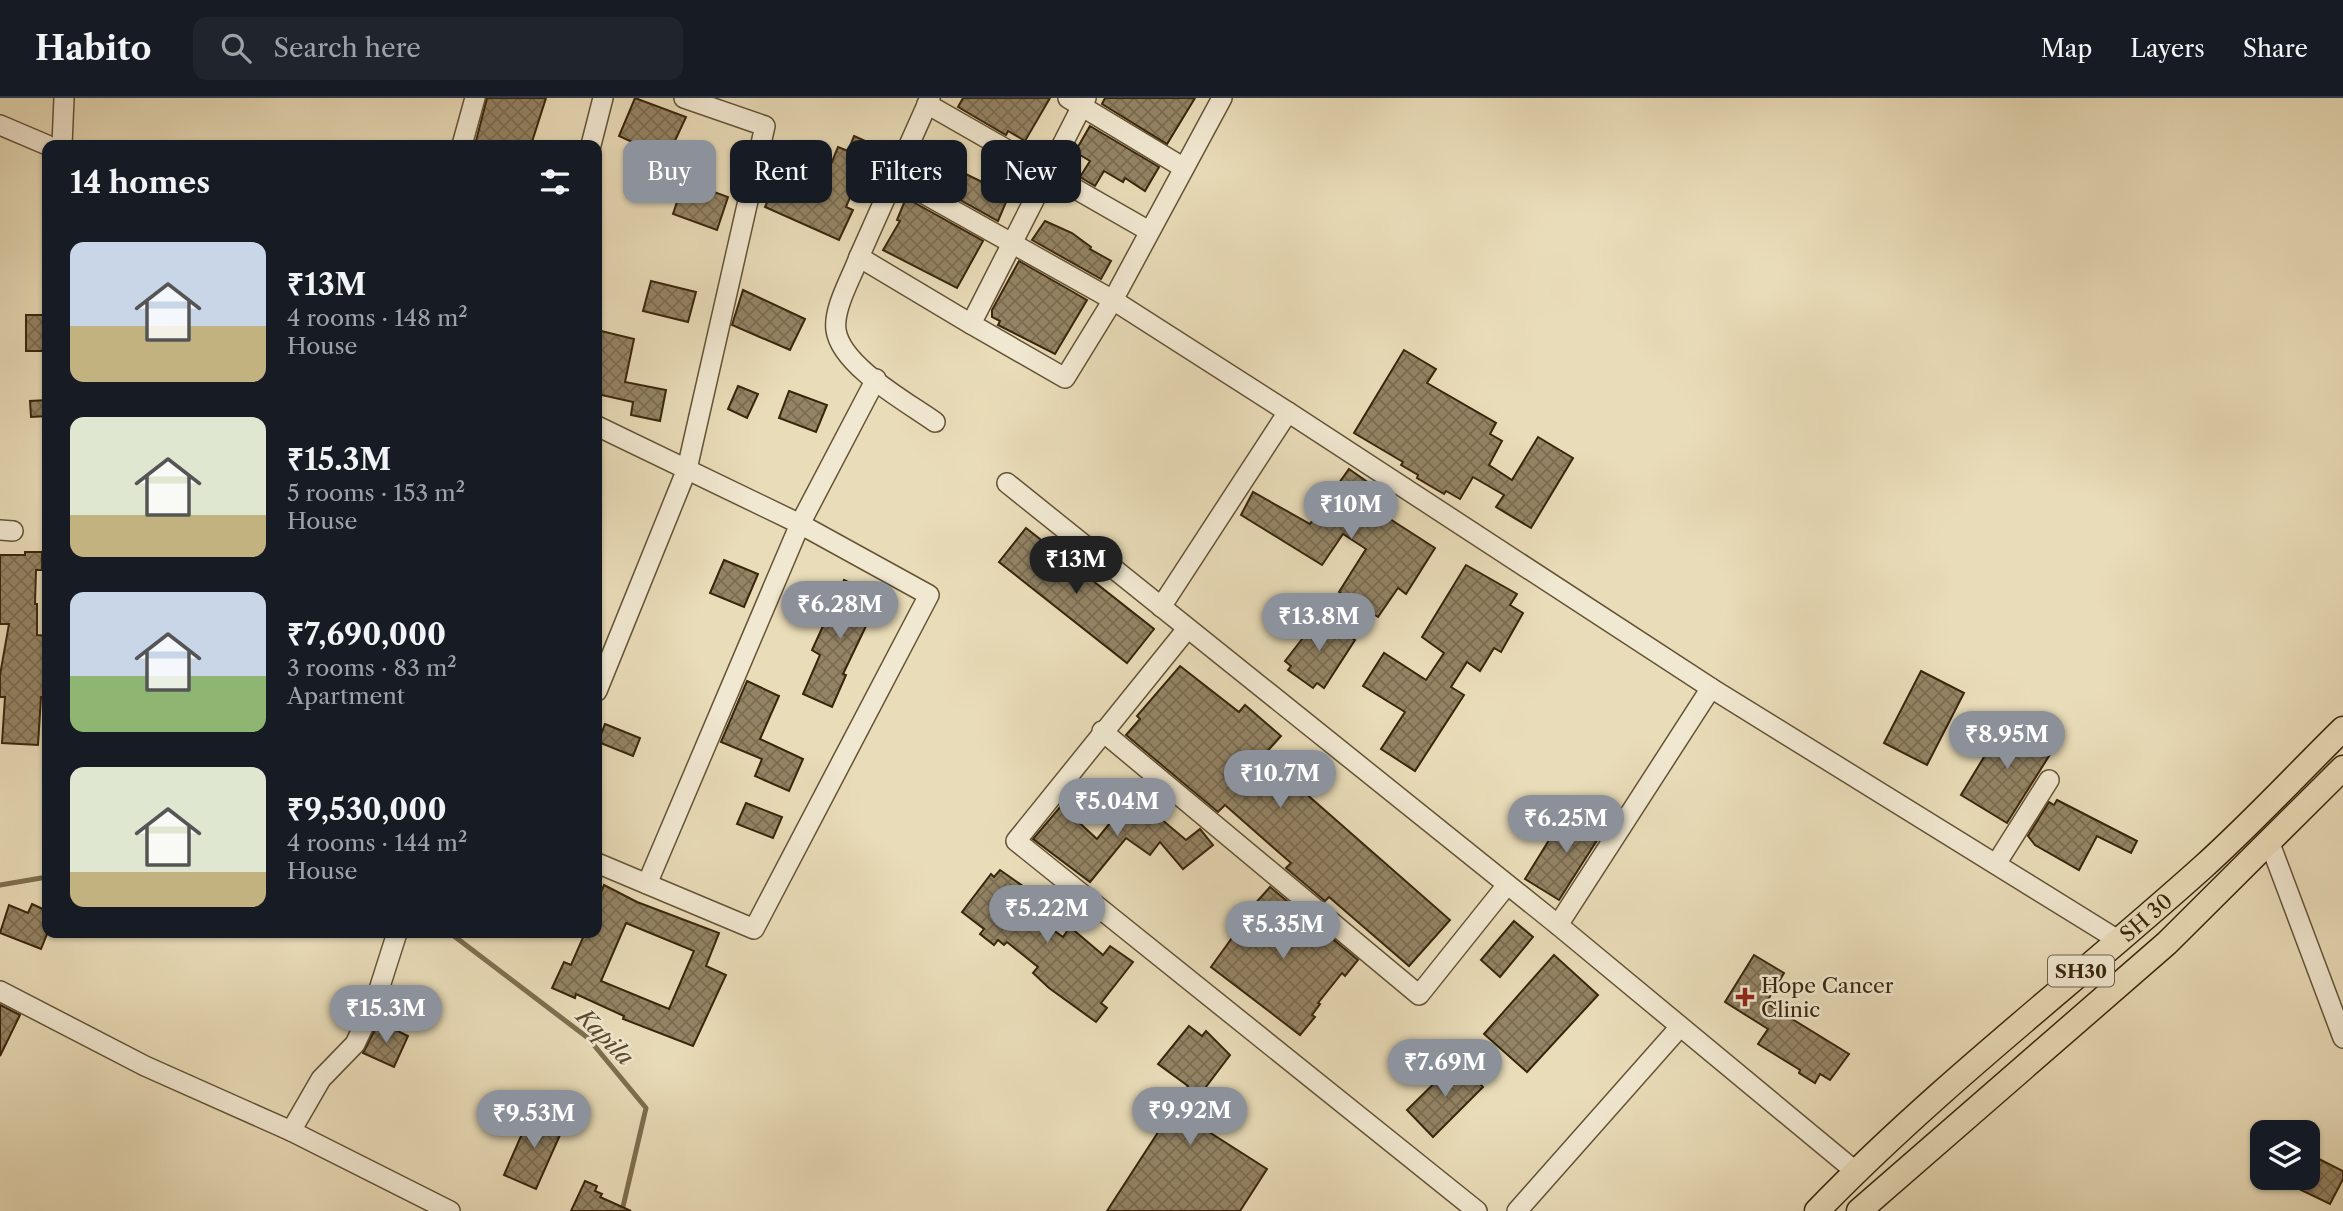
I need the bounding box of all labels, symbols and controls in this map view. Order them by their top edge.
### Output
search box [193,17,683,80]
text: Habito [35,28,151,69]
icon: search [217,29,255,67]
text: Search here [273,32,421,64]
text: Map [2041,34,2092,63]
text: Layers [2130,34,2205,63]
text: Share [2243,34,2308,63]
chip: Buy [623,140,716,203]
chip: Rent [730,140,832,203]
chip: Filters [846,140,967,203]
chip: New [981,140,1081,203]
icon: filters [536,163,574,201]
text: 14 homes [70,164,210,201]
text: ₹13M [287,266,366,303]
icon: home [126,270,210,354]
text: 4 rooms · 148 m² [287,304,468,332]
text: House [287,332,357,360]
text: ₹15.3M [287,441,391,478]
icon: home [126,445,210,529]
text: 5 rooms · 153 m² [287,479,465,507]
pin: ₹10M [1310,482,1392,541]
text: ₹10M [1320,490,1382,518]
text: House [287,507,357,535]
pin: ₹13M [1035,536,1117,596]
text: ₹13M [1046,545,1106,573]
pin: ₹6.28M [783,582,897,641]
text: ₹6.28M [797,590,883,618]
pin: ₹13.8M [1262,594,1376,653]
text: ₹13.8M [1278,602,1360,630]
text: ₹7,690,000 [287,616,446,653]
icon: home [126,620,210,704]
text: 3 rooms · 83 m² [287,654,457,682]
text: Apartment [287,682,405,710]
pin: ₹8.95M [1950,712,2064,771]
text: ₹8.95M [1965,720,2049,748]
pin: ₹10.7M [1223,750,1337,810]
text: ₹10.7M [1240,759,1320,787]
pin: ₹5.04M [1060,778,1174,838]
text: ₹5.04M [1075,787,1159,815]
text: ₹9,530,000 [287,791,447,828]
icon: home [126,795,210,879]
pin: ₹6.25M [1509,796,1623,855]
text: ₹6.25M [1524,804,1608,832]
text: 4 rooms · 144 m² [287,829,467,857]
text: House [287,857,357,885]
pin: ₹5.22M [990,886,1104,945]
street label: SH 30 [2114,888,2177,947]
text: ₹5.22M [1005,894,1089,922]
pin: ₹5.35M [1226,902,1340,961]
text: ₹5.35M [1242,910,1324,938]
road number: SH30 [2048,956,2114,986]
place label: Hope Cancer Clinic [1761,973,1894,1022]
pin: ₹15.3M [329,986,443,1045]
marker: Hope Cancer Clinic [1735,987,1755,1007]
text: ₹15.3M [346,994,426,1022]
water label: Kapila [569,1001,639,1071]
pin: ₹7.69M [1388,1040,1502,1099]
text: ₹7.69M [1404,1048,1486,1076]
pin: ₹9.92M [1133,1088,1247,1147]
pin: ₹9.53M [477,1090,591,1150]
text: ₹9.92M [1148,1096,1232,1124]
text: ₹9.53M [493,1099,575,1127]
map controls [2250,1120,2320,1190]
button: layers [2250,1120,2320,1190]

